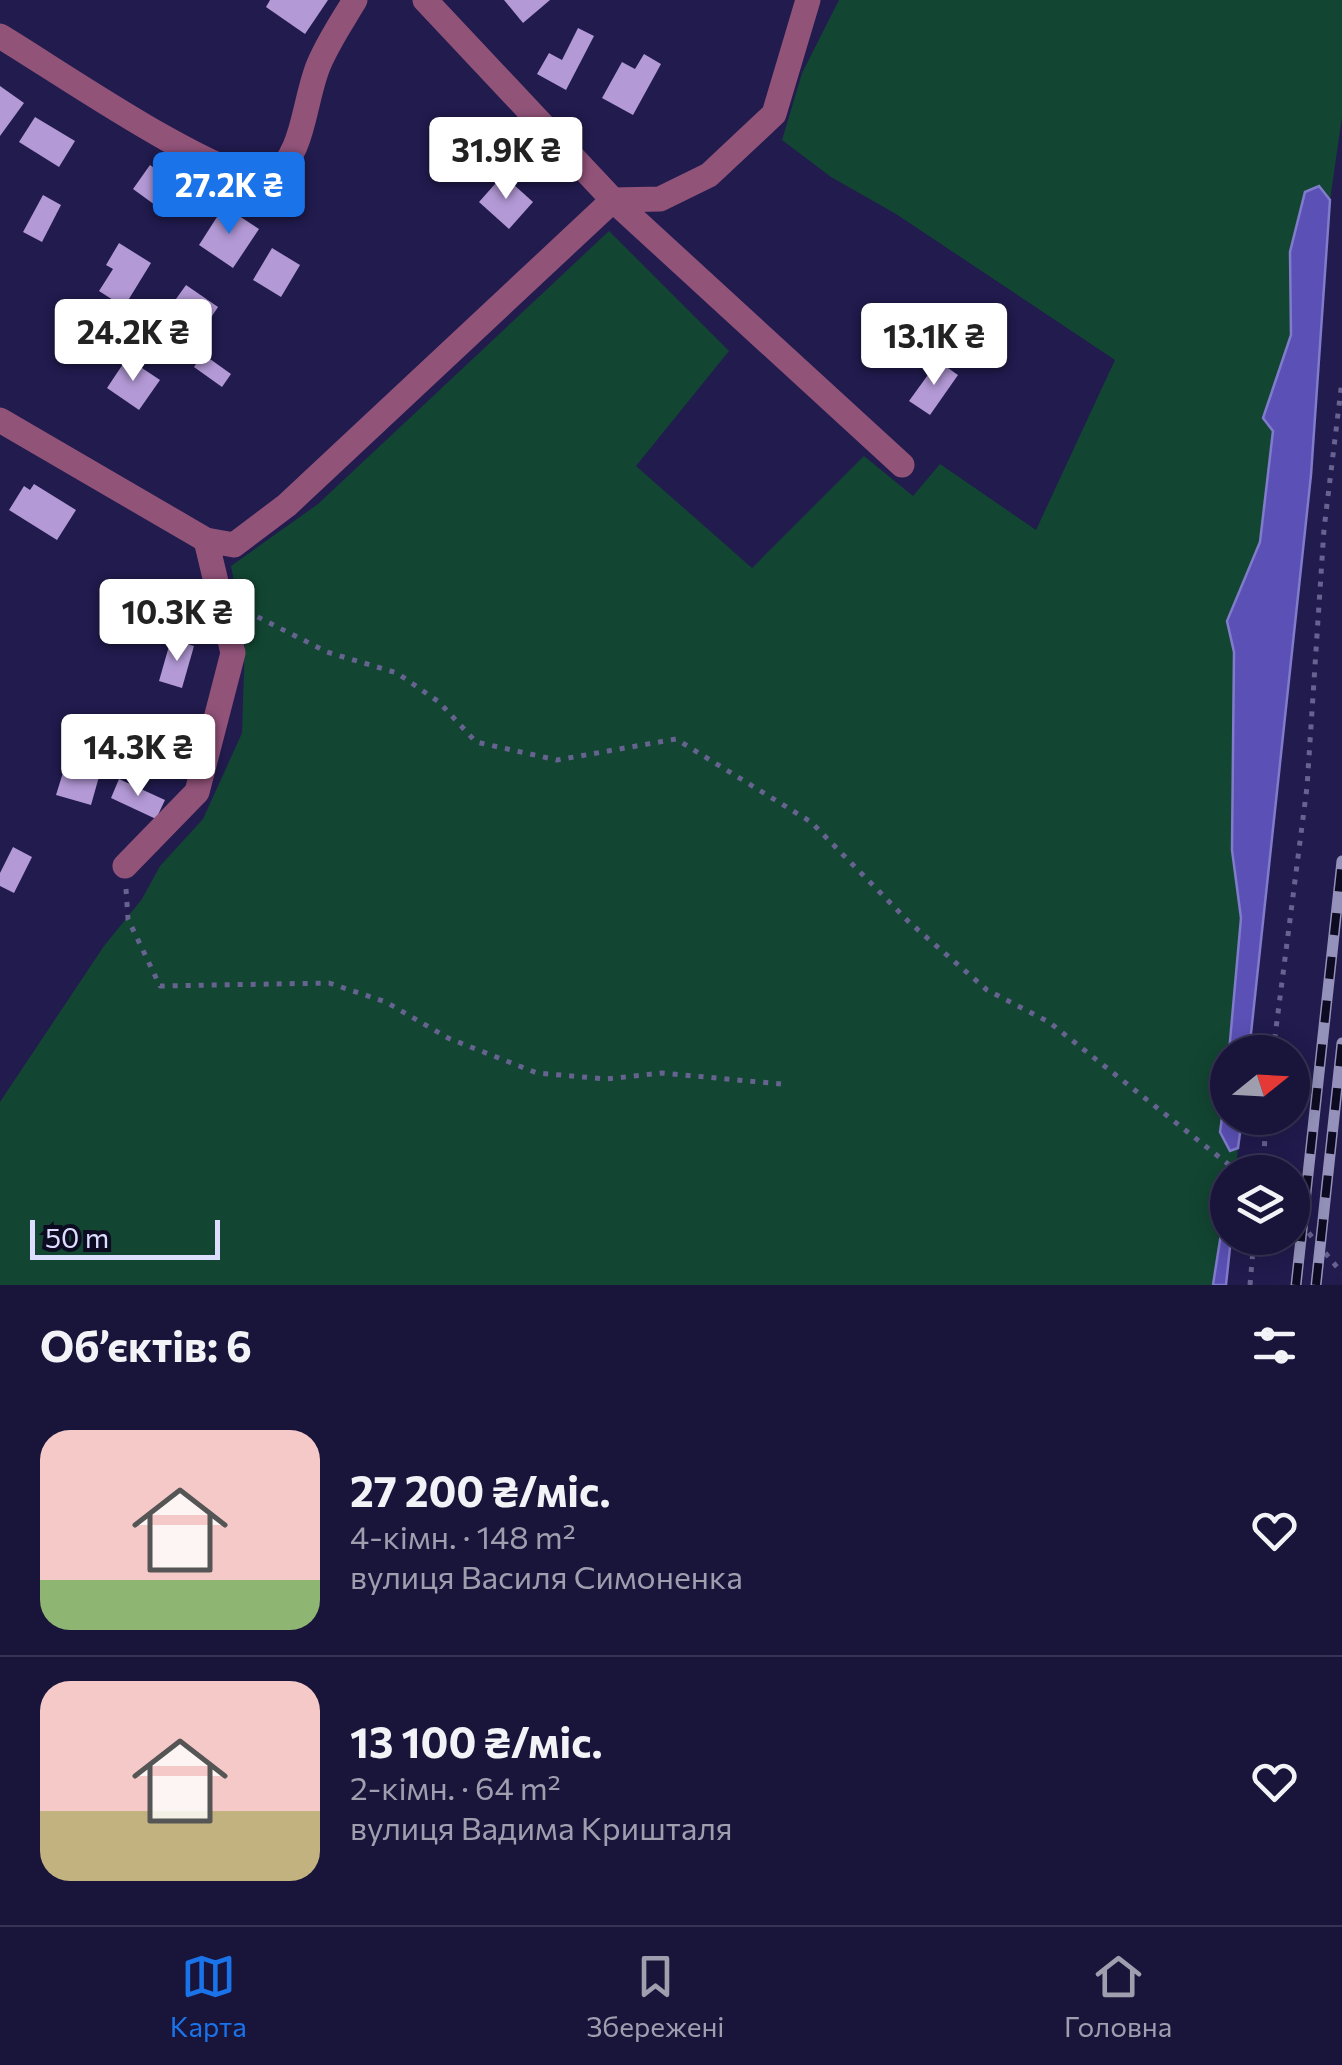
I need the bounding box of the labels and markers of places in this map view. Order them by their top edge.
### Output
pin: 31.9K ₴ [414,117,598,202]
pin: 27.2K ₴ [137,152,321,237]
pin: 24.2K ₴ [41,299,225,384]
pin: 13.1K ₴ [842,303,1026,388]
pin: 10.3K ₴ [85,579,269,664]
pin: 14.3K ₴ [46,714,230,799]

